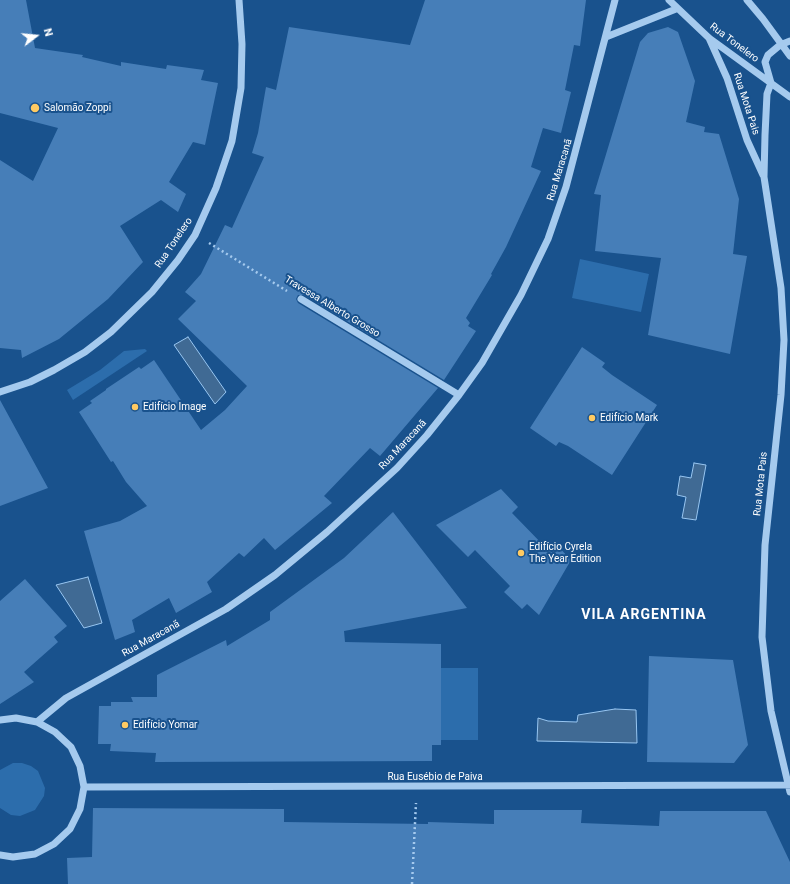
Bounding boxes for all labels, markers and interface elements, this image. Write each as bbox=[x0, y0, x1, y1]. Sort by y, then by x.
north arrow bbox=[16, 16, 56, 56]
street label: Rua Tonelero bbox=[707, 21, 761, 65]
text: N bbox=[41, 27, 55, 38]
street label: Rua Mota Pais bbox=[730, 71, 762, 137]
marker: Salomão Zoppi bbox=[29, 102, 41, 114]
place label: Salomão Zoppi bbox=[44, 102, 111, 114]
street label: Rua Maracanã bbox=[545, 138, 575, 202]
street label: Rua Tonelero bbox=[153, 215, 195, 271]
street label: Travessa Alberto Grosso bbox=[282, 274, 382, 340]
place label: Edifício Image bbox=[143, 401, 206, 413]
marker: Edifício Image bbox=[130, 402, 140, 412]
place label: Edifício Mark bbox=[600, 412, 658, 424]
marker: Edifício Mark bbox=[587, 413, 597, 423]
street label: Rua Maracanã bbox=[377, 417, 429, 473]
street label: Rua Mota Pais bbox=[752, 451, 770, 517]
place label: Edifício Cyrela The Year Edition bbox=[529, 541, 601, 564]
marker: Edifício Cyrela The Year Edition bbox=[516, 548, 526, 558]
district label: VILA ARGENTINA bbox=[581, 607, 707, 623]
street label: Rua Maracanã bbox=[120, 618, 182, 660]
place label: Edifício Yomar bbox=[133, 719, 197, 731]
marker: Edifício Yomar bbox=[120, 720, 130, 730]
street label: Rua Eusébio de Paiva bbox=[387, 771, 483, 783]

